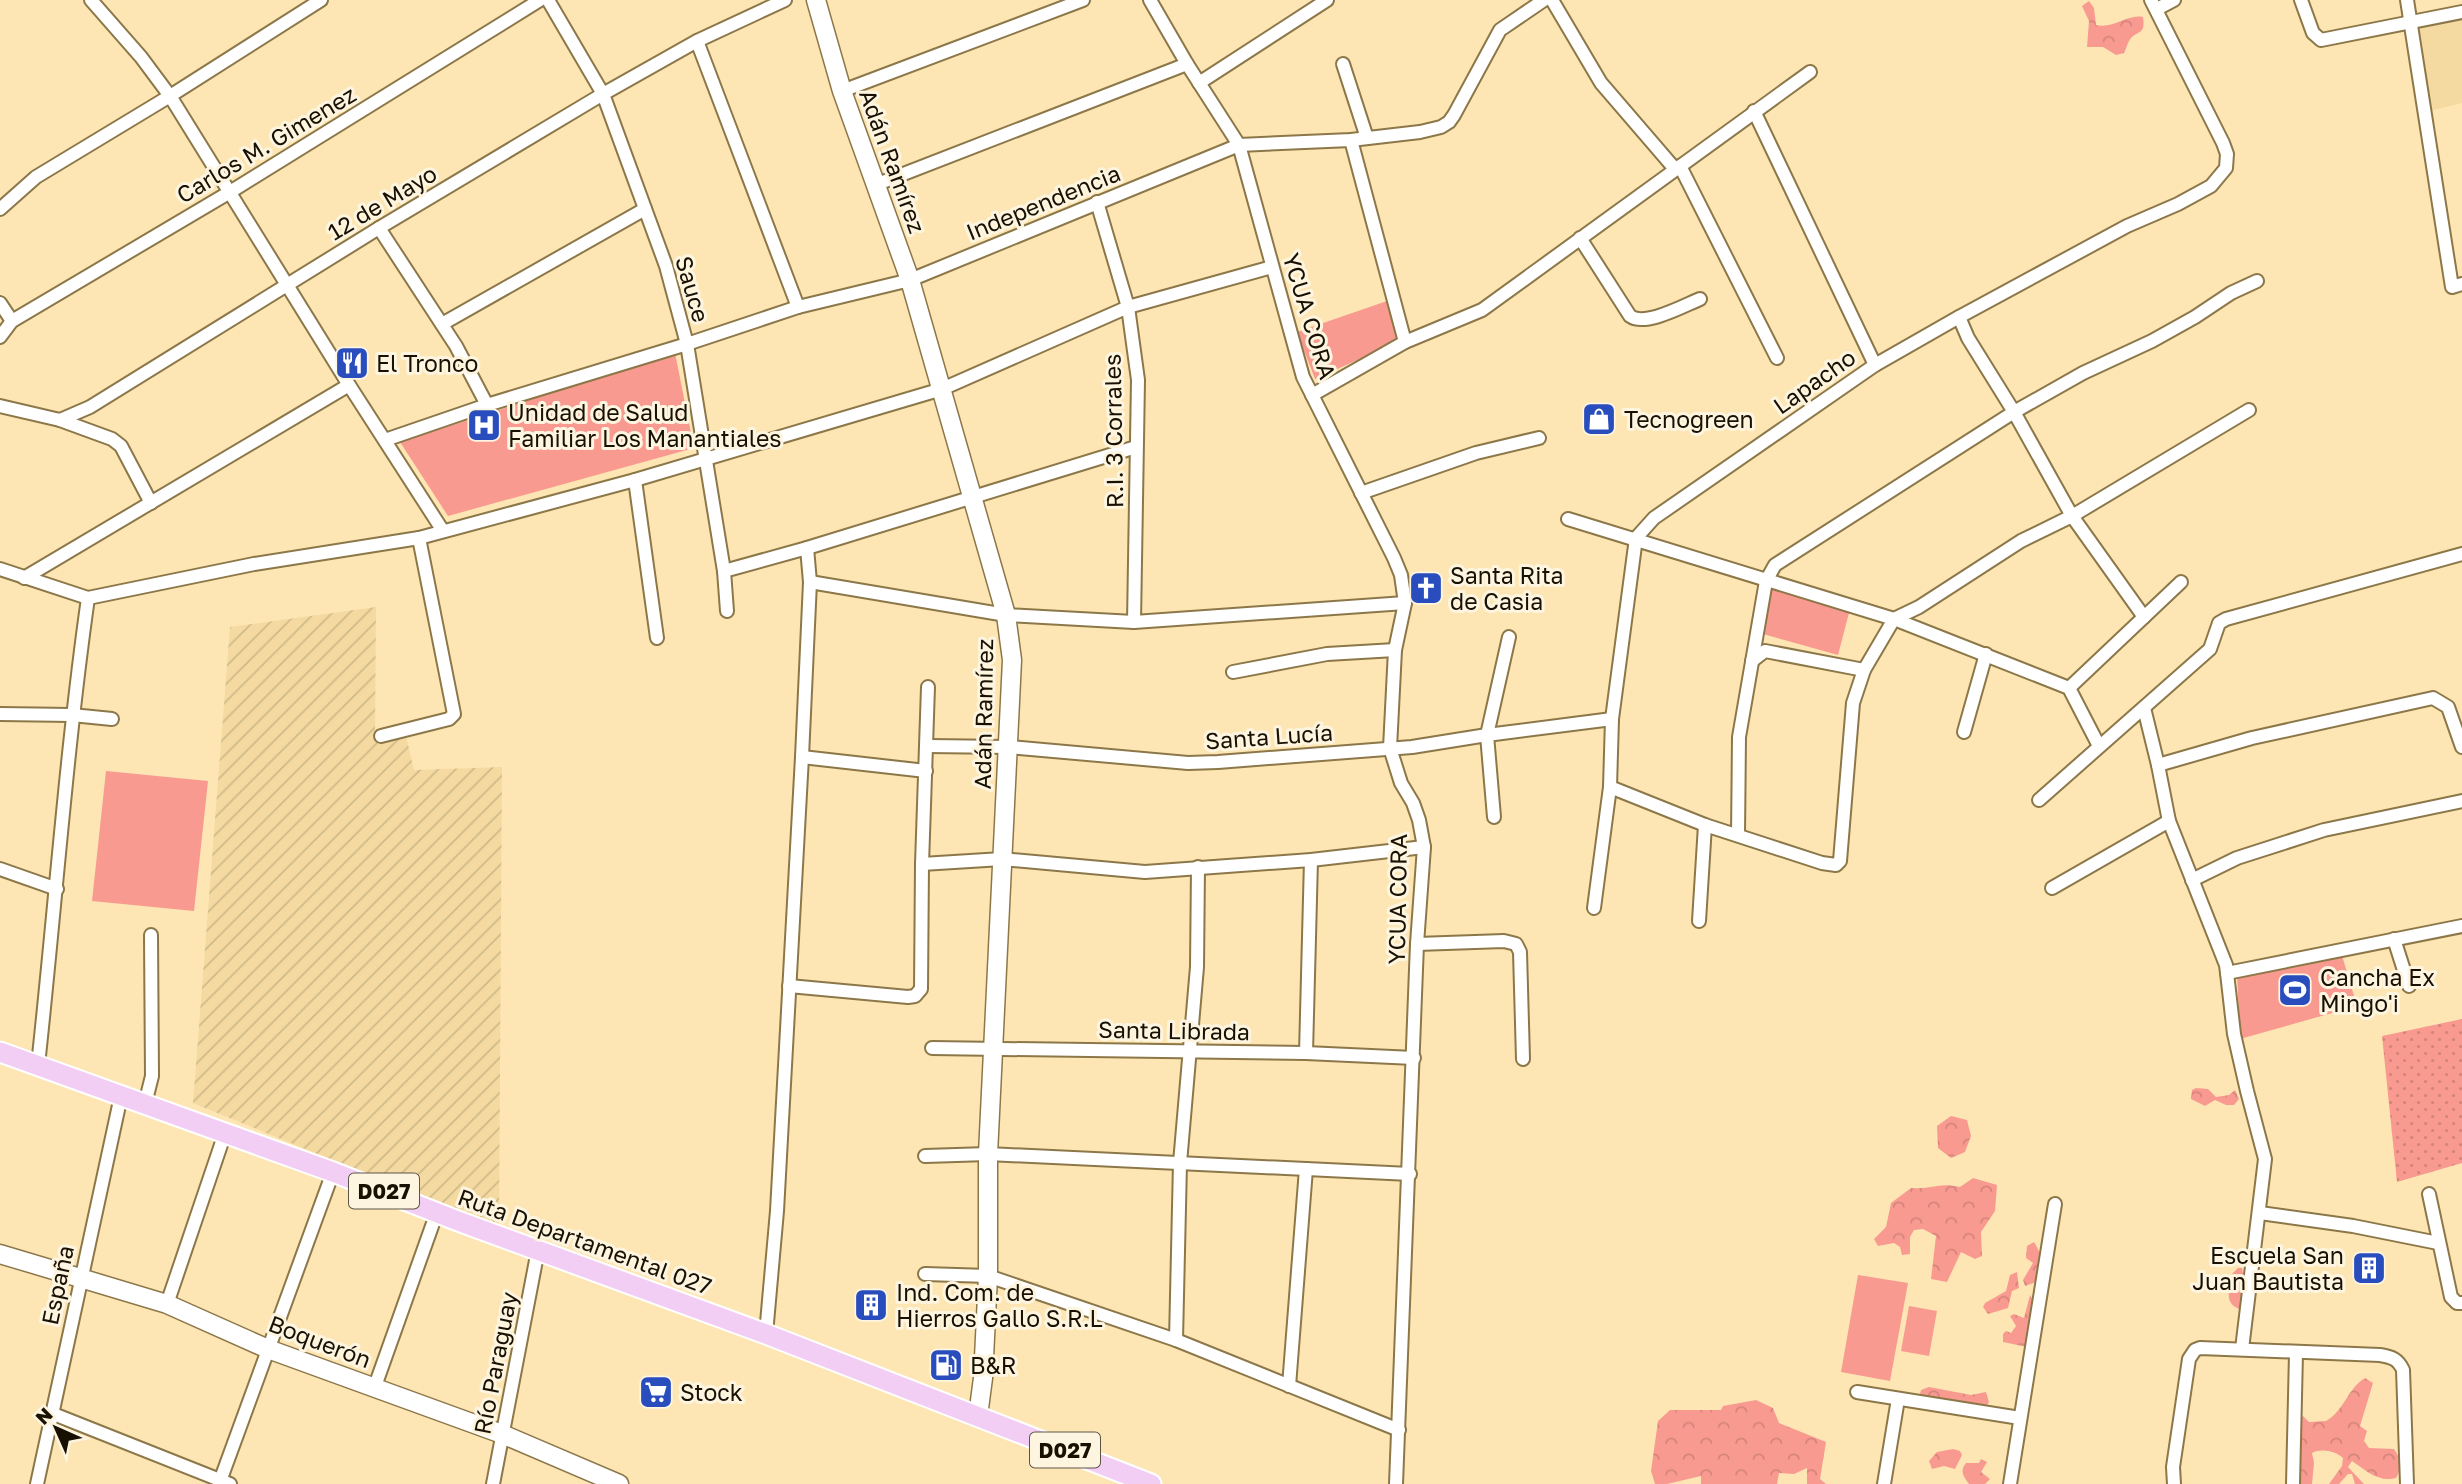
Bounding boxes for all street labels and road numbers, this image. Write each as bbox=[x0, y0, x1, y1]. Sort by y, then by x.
street label: Carlos M. Gimenez bbox=[171, 79, 361, 209]
street label: Adán Ramírez bbox=[854, 85, 932, 237]
street label: Independencia bbox=[962, 158, 1124, 246]
street label: 12 de Mayo bbox=[322, 159, 442, 245]
street label: YCUA CORA bbox=[1278, 249, 1342, 383]
street label: Sauce bbox=[670, 253, 716, 325]
street label: Lapacho bbox=[1767, 343, 1861, 419]
street label: R.I. 3 Corrales bbox=[1098, 354, 1128, 508]
street label: Adán Ramírez bbox=[968, 638, 998, 790]
street label: Santa Lucía bbox=[1204, 718, 1334, 754]
street label: YCUA CORA bbox=[1382, 833, 1412, 965]
street label: Santa Librada bbox=[1098, 1015, 1250, 1045]
road number: D027 bbox=[349, 1174, 419, 1208]
street label: Ruta Departamental 027 bbox=[454, 1182, 716, 1300]
street label: España bbox=[35, 1243, 79, 1327]
street label: Río Paraguay bbox=[467, 1289, 523, 1437]
street label: Boquerón bbox=[265, 1309, 375, 1373]
road number: D027 bbox=[1030, 1432, 1100, 1468]

